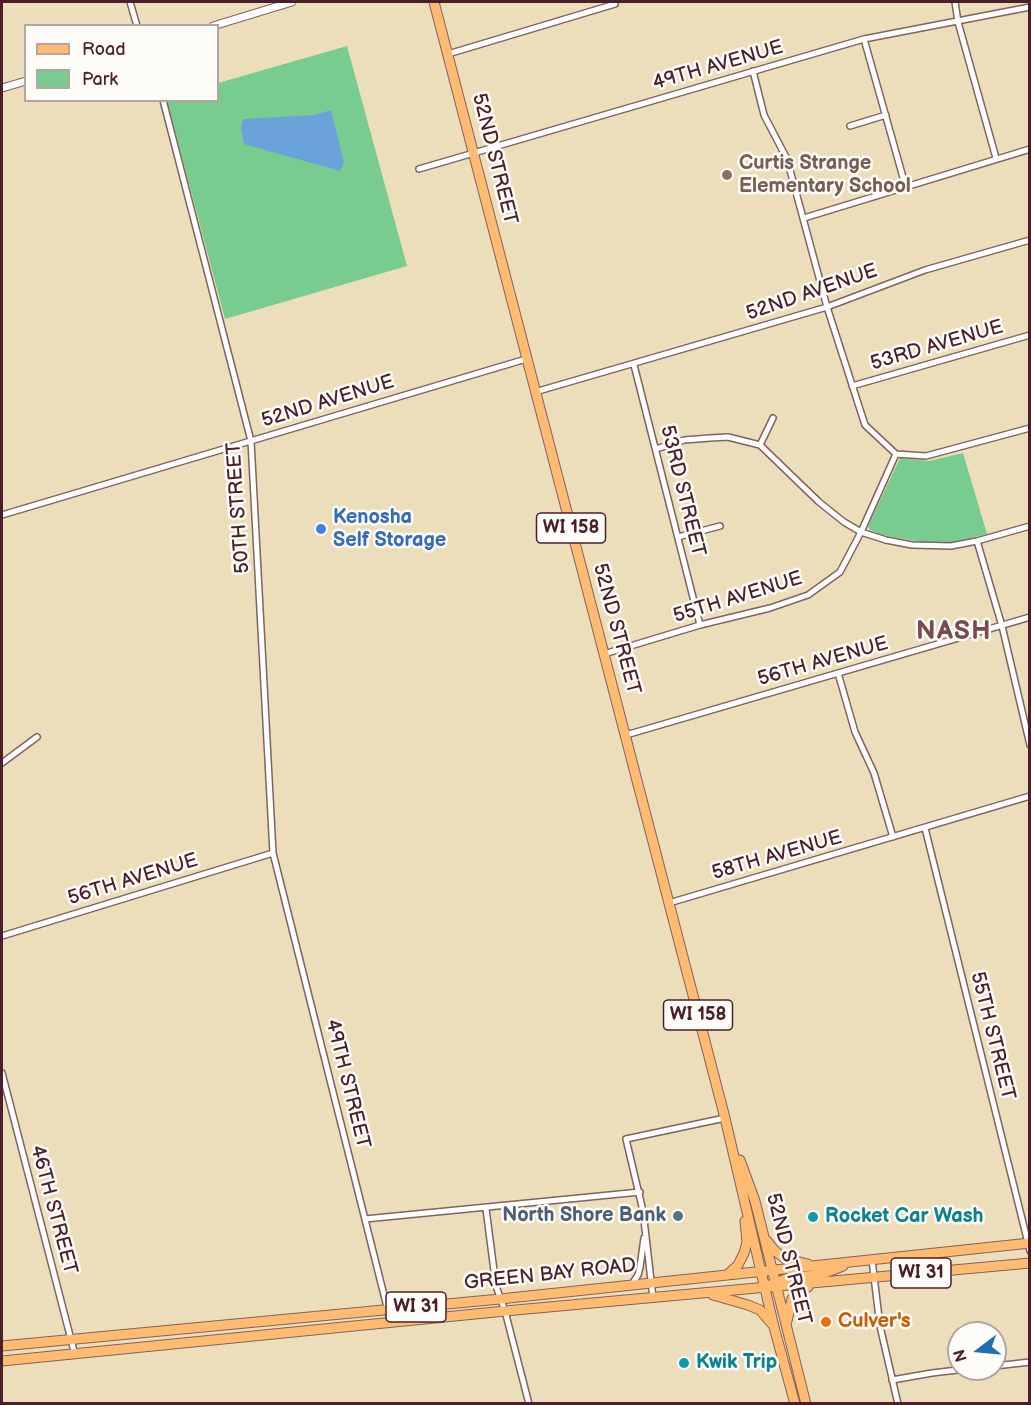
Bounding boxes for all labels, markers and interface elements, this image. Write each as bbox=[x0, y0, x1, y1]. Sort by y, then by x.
legend bbox=[24, 24, 219, 102]
street label: 49TH AVENUE bbox=[650, 36, 786, 96]
text: Road bbox=[82, 39, 126, 60]
text: Park bbox=[82, 69, 118, 90]
street label: 52ND STREET bbox=[466, 91, 522, 227]
place label: Curtis Strange Elementary School bbox=[739, 152, 911, 199]
marker: Curtis Strange Elementary School bbox=[720, 168, 734, 182]
street label: 52ND AVENUE bbox=[743, 259, 881, 327]
street label: 53RD AVENUE bbox=[868, 316, 1006, 376]
street label: 52ND AVENUE bbox=[259, 370, 397, 434]
street label: 53RD STREET bbox=[654, 423, 710, 559]
street label: 50TH STREET bbox=[222, 442, 256, 574]
place label: Kenosha Self Storage bbox=[333, 506, 446, 553]
road number: WI 158 bbox=[536, 513, 606, 543]
marker: Kenosha Self Storage bbox=[314, 522, 328, 536]
street label: 52ND STREET bbox=[587, 561, 645, 697]
street label: 55TH AVENUE bbox=[670, 567, 806, 629]
district label: NASH bbox=[916, 616, 992, 648]
street label: 56TH AVENUE bbox=[755, 632, 891, 692]
street label: 58TH AVENUE bbox=[709, 826, 845, 886]
street label: 56TH AVENUE bbox=[65, 849, 201, 911]
street label: 55TH STREET bbox=[964, 969, 1020, 1103]
road number: WI 158 bbox=[664, 1000, 732, 1030]
street label: 49TH STREET bbox=[319, 1017, 375, 1151]
street label: 46TH STREET bbox=[24, 1143, 82, 1277]
street label: 52ND STREET bbox=[760, 1191, 816, 1327]
place label: North Shore Bank bbox=[502, 1204, 666, 1228]
place label: Rocket Car Wash bbox=[825, 1205, 983, 1229]
marker: North Shore Bank bbox=[671, 1209, 685, 1223]
marker: Rocket Car Wash bbox=[806, 1210, 820, 1224]
street label: GREEN BAY ROAD bbox=[463, 1254, 637, 1296]
road number: WI 31 bbox=[891, 1258, 951, 1288]
road number: WI 31 bbox=[386, 1292, 446, 1322]
place label: Culver's bbox=[838, 1310, 911, 1334]
marker: Culver's bbox=[819, 1315, 833, 1329]
north arrow bbox=[947, 1321, 1007, 1381]
text: N bbox=[950, 1347, 972, 1364]
place label: Kwik Trip bbox=[696, 1351, 777, 1375]
marker: Kwik Trip bbox=[677, 1356, 691, 1370]

